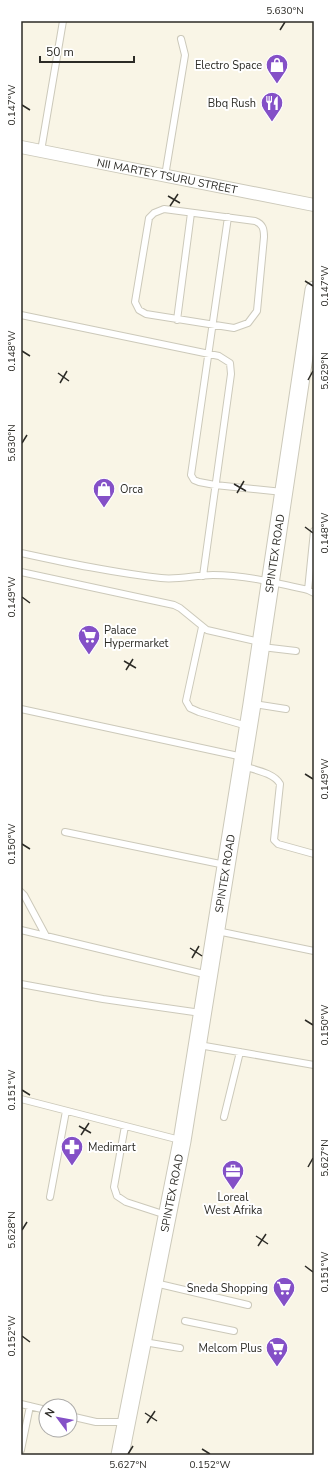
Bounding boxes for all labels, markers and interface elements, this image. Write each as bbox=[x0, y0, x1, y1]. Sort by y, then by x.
text: 5.630°N bbox=[266, 4, 304, 18]
scale bar bbox=[40, 38, 134, 64]
text: 50 m bbox=[46, 44, 74, 60]
shop icon: Electro Space bbox=[264, 52, 290, 85]
place label: Electro Space bbox=[195, 58, 262, 73]
text: 0.147°W bbox=[5, 84, 19, 126]
restaurant icon: Bbq Rush bbox=[259, 90, 285, 123]
place label: Bbq Rush bbox=[208, 96, 256, 111]
street label: NII MARTEY TSURU STREET bbox=[96, 155, 239, 197]
text: 0.147°W bbox=[318, 265, 332, 307]
text: 0.148°W bbox=[5, 330, 19, 372]
text: 5.629°N bbox=[318, 352, 332, 390]
text: 5.630°N bbox=[5, 424, 19, 462]
shop icon: Orca bbox=[91, 476, 117, 509]
place label: Orca bbox=[120, 482, 143, 497]
text: 0.148°W bbox=[318, 512, 332, 554]
street label: SPINTEX ROAD bbox=[261, 513, 288, 594]
text: 0.149°W bbox=[5, 576, 19, 618]
supermarket icon: Palace Hypermarket bbox=[76, 623, 102, 656]
place label: Palace Hypermarket bbox=[104, 623, 169, 651]
text: 0.149°W bbox=[318, 758, 332, 800]
text: 0.150°W bbox=[5, 823, 19, 865]
street label: SPINTEX ROAD bbox=[211, 833, 239, 914]
text: 0.150°W bbox=[318, 1004, 332, 1046]
text: 0.151°W bbox=[5, 1069, 19, 1111]
pharmacy icon: Medimart bbox=[59, 1134, 85, 1167]
text: 5.627°N bbox=[318, 1139, 332, 1177]
place label: Medimart bbox=[88, 1140, 136, 1155]
street label: SPINTEX ROAD bbox=[157, 1153, 187, 1233]
office icon: Loreal West Afrika bbox=[220, 1158, 246, 1191]
place label: Loreal West Afrika bbox=[204, 1190, 262, 1218]
text: 5.628°N bbox=[5, 1211, 19, 1249]
text: 0.151°W bbox=[318, 1251, 332, 1293]
supermarket icon: Sneda Shopping bbox=[271, 1275, 297, 1308]
place label: Sneda Shopping bbox=[187, 1281, 268, 1296]
text: 0.152°W bbox=[5, 1315, 19, 1357]
supermarket icon: Melcom Plus bbox=[264, 1335, 290, 1368]
place label: Melcom Plus bbox=[199, 1341, 262, 1356]
north arrow bbox=[38, 1398, 78, 1438]
text: N bbox=[41, 1405, 58, 1420]
text: 5.627°N bbox=[109, 1458, 147, 1472]
text: 0.152°W bbox=[189, 1458, 231, 1472]

